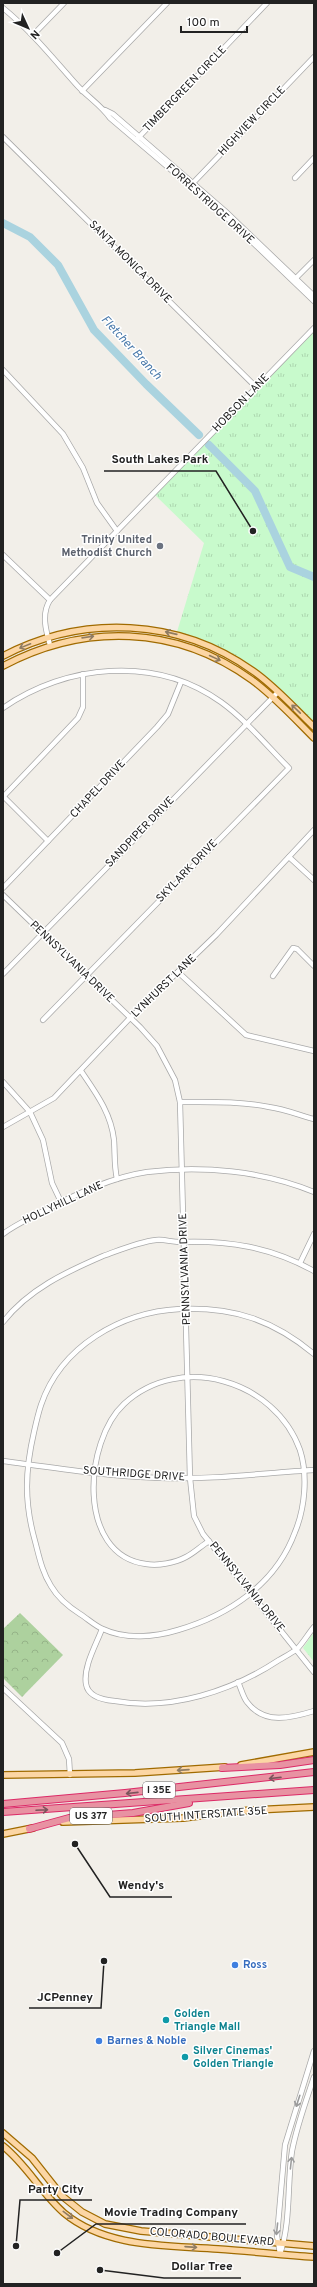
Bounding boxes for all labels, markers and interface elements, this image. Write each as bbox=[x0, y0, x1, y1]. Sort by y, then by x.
north arrow bbox=[8, 8, 48, 48]
scale bar bbox=[181, 8, 247, 34]
text: 100 m bbox=[187, 15, 220, 31]
text: N bbox=[27, 27, 42, 42]
street label: TIMBERGREEN CIRCLE bbox=[140, 43, 230, 135]
street label: HIGHVIEW CIRCLE bbox=[215, 83, 289, 159]
street label: FORRESTRIDGE DRIVE bbox=[163, 161, 257, 247]
street label: SANTA MONICA DRIVE bbox=[86, 218, 174, 306]
water label: Fletcher Branch bbox=[97, 312, 165, 384]
street label: HOBSON LANE bbox=[210, 371, 272, 435]
callout: South Lakes Park bbox=[104, 447, 216, 471]
text: South Lakes Park bbox=[112, 452, 209, 468]
place label: Trinity United Methodist Church bbox=[61, 533, 152, 560]
marker: Trinity United Methodist Church bbox=[155, 541, 165, 551]
one-way arrow bbox=[165, 629, 178, 637]
one-way arrow bbox=[81, 633, 94, 641]
one-way arrow bbox=[19, 642, 31, 650]
one-way arrow bbox=[208, 655, 220, 662]
one-way arrow bbox=[291, 704, 301, 714]
street label: CHAPEL DRIVE bbox=[67, 757, 129, 821]
street label: SANDPIPER DRIVE bbox=[103, 794, 177, 870]
street label: SKYLARK DRIVE bbox=[153, 837, 221, 905]
street label: PENNSYLVANIA DRIVE bbox=[27, 918, 117, 1006]
street label: LYNHURST LANE bbox=[129, 951, 199, 1021]
street label: HOLLYHILL LANE bbox=[21, 1178, 105, 1228]
street label: PENNSYLVANIA DRIVE bbox=[176, 1213, 194, 1325]
street label: SOUTHRIDGE DRIVE bbox=[83, 1463, 185, 1485]
street label: PENNSYLVANIA DRIVE bbox=[206, 1539, 288, 1635]
one-way arrow bbox=[177, 1766, 190, 1773]
one-way arrow bbox=[269, 1774, 282, 1781]
road number: I 35E bbox=[143, 1782, 175, 1798]
one-way arrow bbox=[126, 1789, 139, 1796]
street label: SOUTH INTERSTATE 35E bbox=[144, 1804, 268, 1826]
one-way arrow bbox=[35, 1806, 48, 1813]
road number: US 377 bbox=[70, 1808, 112, 1824]
callout: Wendy's bbox=[110, 1873, 172, 1897]
text: Wendy's bbox=[118, 1878, 164, 1894]
place label: Ross bbox=[243, 1958, 267, 1972]
marker: Ross bbox=[230, 1960, 240, 1970]
callout: JCPenney bbox=[29, 1984, 101, 2008]
text: JCPenney bbox=[37, 1990, 93, 2006]
place label: Golden Triangle Mall bbox=[174, 2007, 240, 2034]
marker: Golden Triangle Mall bbox=[161, 2015, 171, 2025]
place label: Barnes & Noble bbox=[107, 2034, 186, 2048]
marker: Barnes & Noble bbox=[94, 2036, 104, 2046]
place label: Silver Cinemas' Golden Triangle bbox=[193, 2044, 274, 2071]
marker: Silver Cinemas' Golden Triangle bbox=[180, 2052, 190, 2062]
one-way arrow bbox=[293, 2095, 301, 2107]
one-way arrow bbox=[287, 2157, 295, 2170]
callout: Party City bbox=[20, 2176, 92, 2200]
text: Party City bbox=[28, 2182, 84, 2198]
callout: Movie Trading Company bbox=[96, 2200, 246, 2224]
text: Movie Trading Company bbox=[104, 2205, 238, 2221]
one-way arrow bbox=[62, 2211, 73, 2219]
one-way arrow bbox=[274, 2222, 281, 2235]
street label: COLORADO BOULEVARD bbox=[149, 2225, 275, 2249]
one-way arrow bbox=[184, 2243, 197, 2250]
callout: Dollar Tree bbox=[164, 2254, 241, 2278]
text: Dollar Tree bbox=[171, 2259, 233, 2275]

